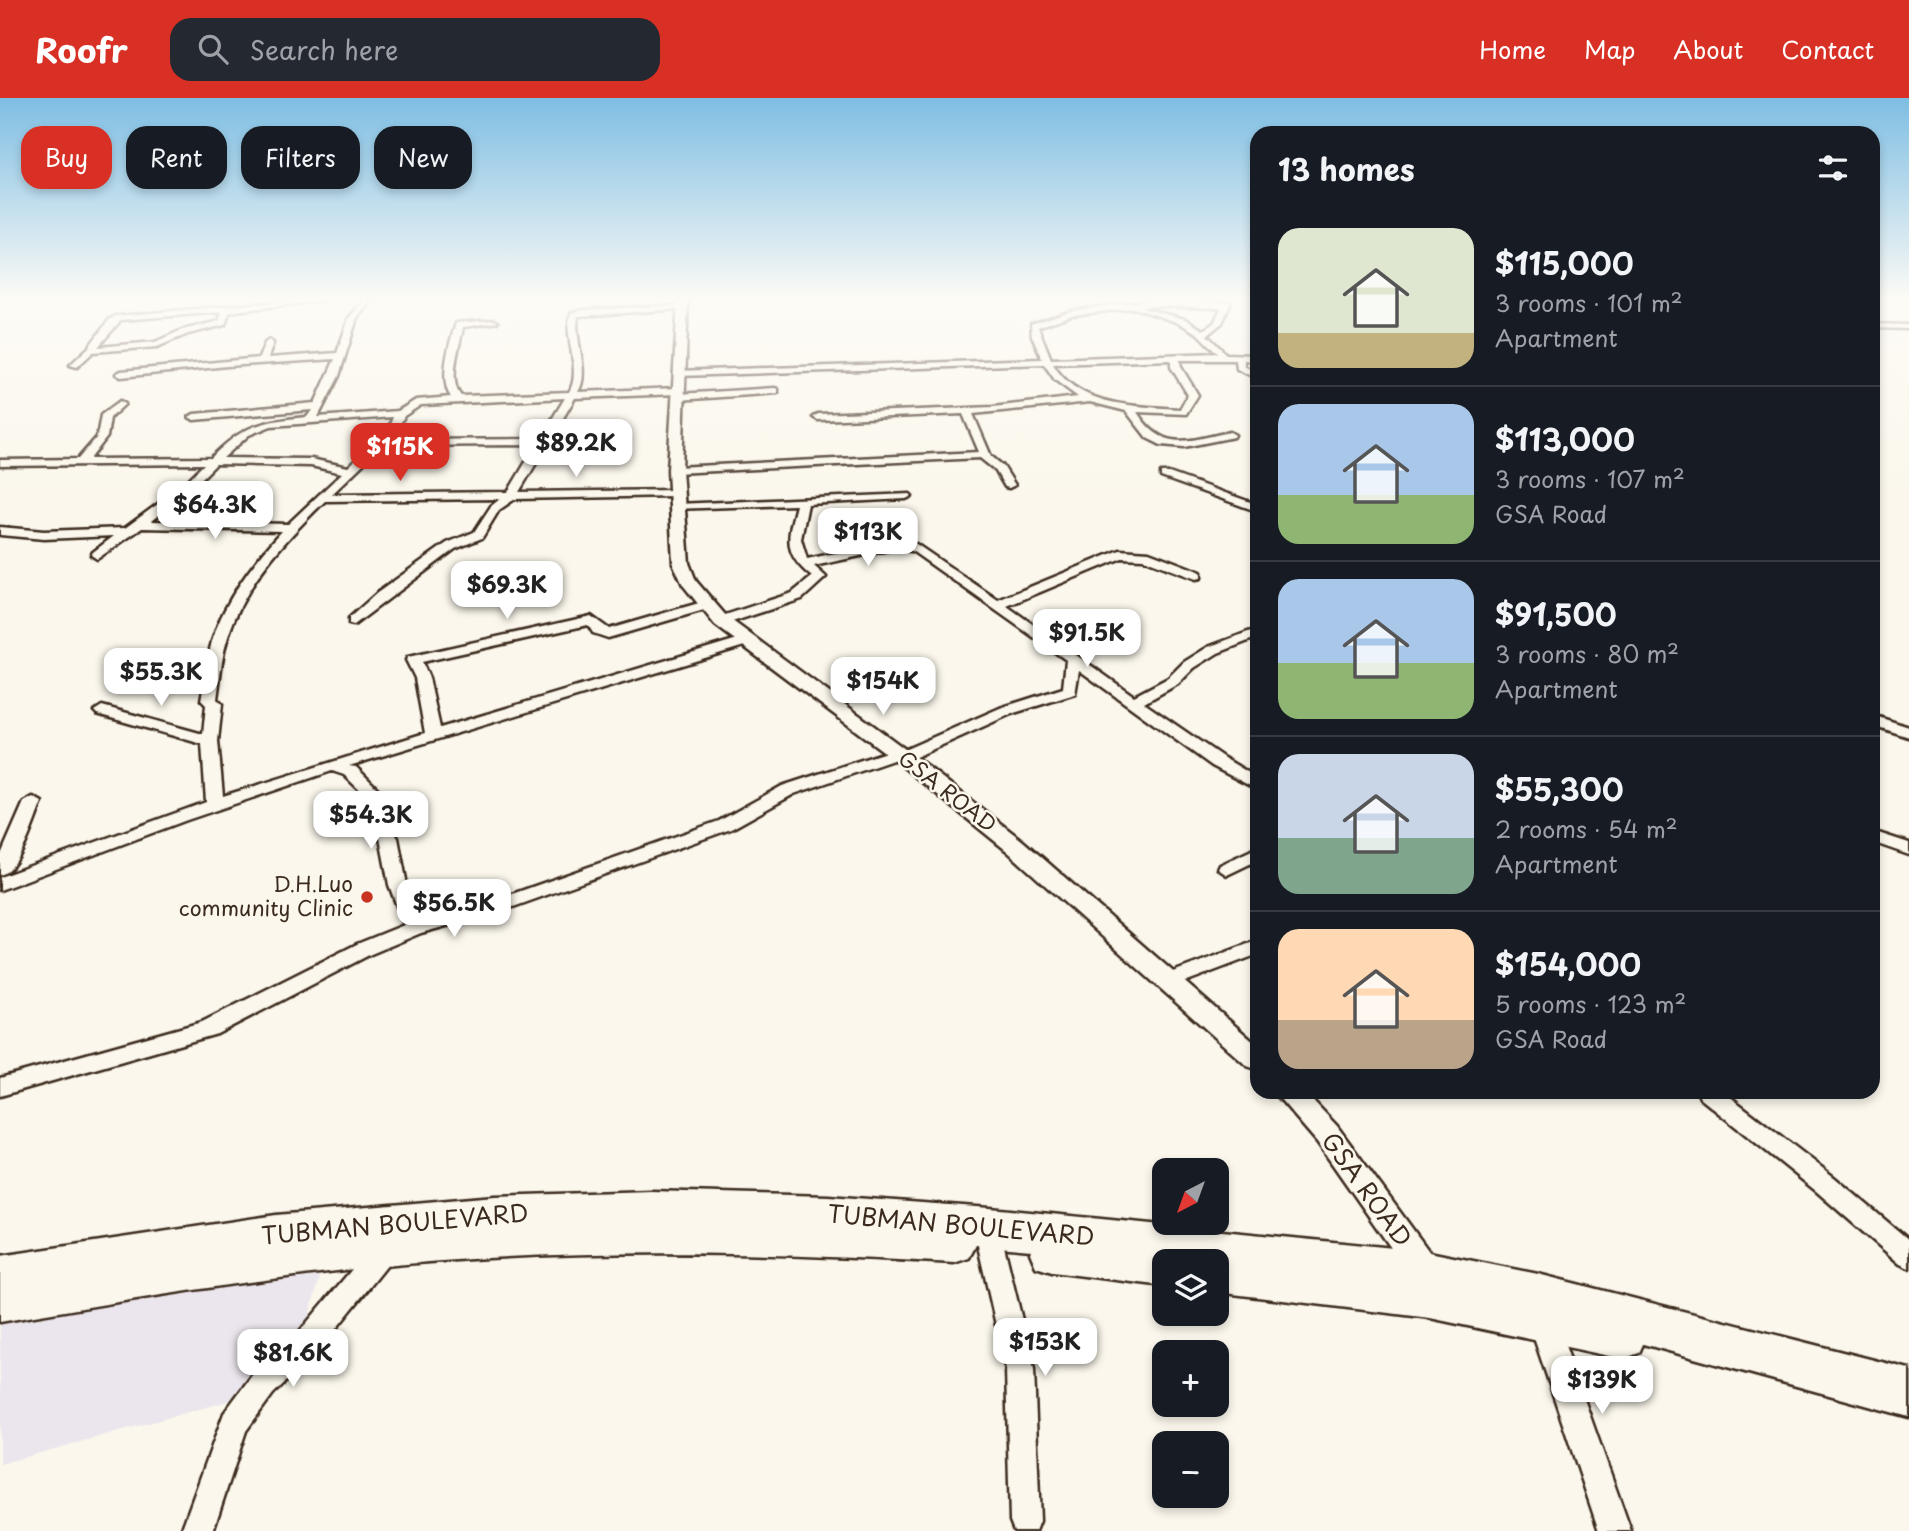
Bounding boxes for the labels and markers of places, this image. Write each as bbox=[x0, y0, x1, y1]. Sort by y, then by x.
pin: $89.2K bbox=[519, 420, 633, 479]
pin: $115K bbox=[351, 424, 449, 483]
pin: $64.3K bbox=[158, 482, 272, 541]
pin: $113K bbox=[819, 508, 917, 568]
pin: $69.3K bbox=[450, 561, 564, 621]
pin: $91.5K bbox=[1030, 610, 1144, 669]
pin: $55.3K bbox=[104, 648, 218, 708]
pin: $154K bbox=[834, 658, 932, 717]
pin: $54.3K bbox=[314, 792, 428, 851]
place label: D.H.Luo community Clinic bbox=[179, 867, 353, 923]
pin: $56.5K bbox=[397, 880, 511, 939]
marker: D.H.Luo community Clinic bbox=[359, 889, 375, 905]
pin: $153K bbox=[996, 1318, 1094, 1378]
pin: $81.6K bbox=[236, 1330, 350, 1389]
pin: $139K bbox=[1553, 1356, 1651, 1416]

